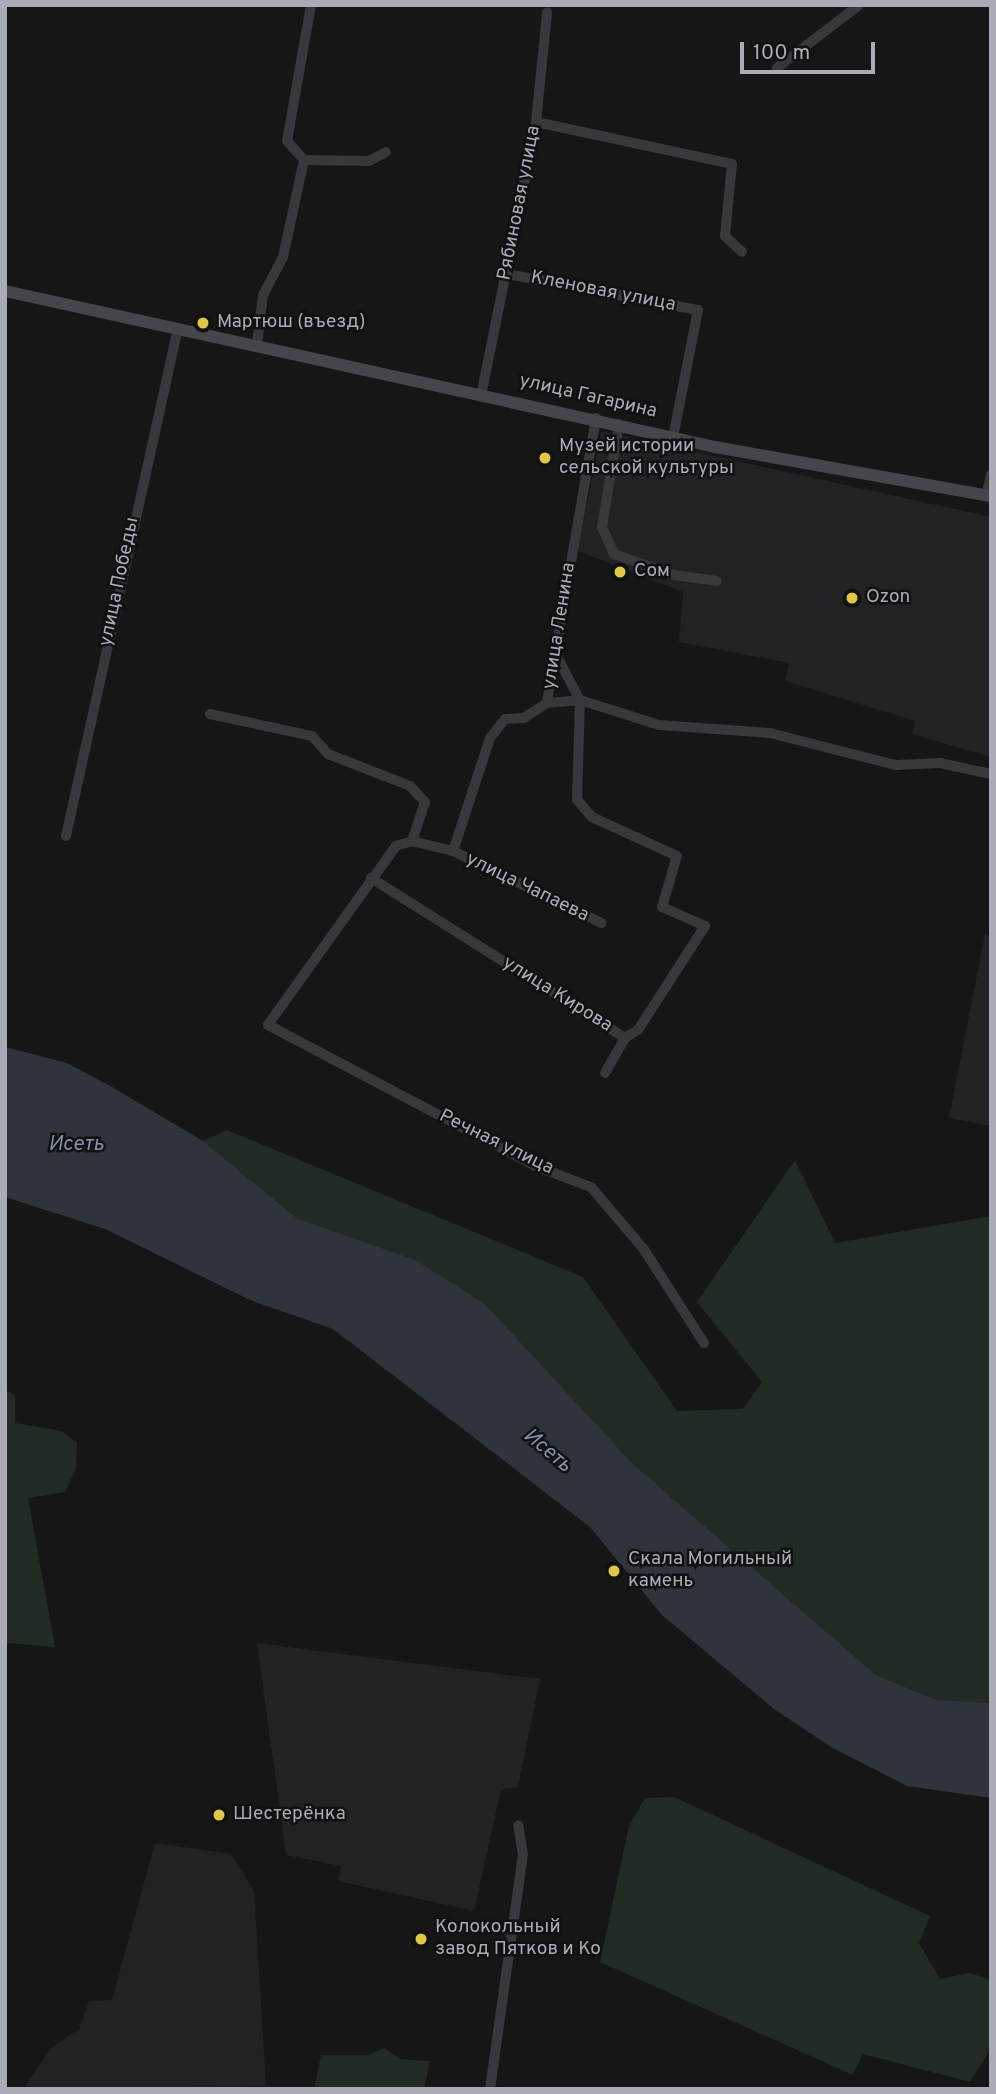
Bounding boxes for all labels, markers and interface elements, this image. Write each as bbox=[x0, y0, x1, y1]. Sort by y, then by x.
scale bar bbox=[744, 28, 879, 72]
text: 100 m bbox=[753, 40, 810, 67]
street label: Рябиновая улица bbox=[494, 124, 546, 282]
street label: Кленовая улица bbox=[529, 267, 677, 317]
place label: Мартюш (въезд) bbox=[217, 312, 366, 334]
marker: Мартюш (въезд) bbox=[195, 315, 211, 331]
street label: улица Гагарина bbox=[517, 370, 659, 424]
place label: Музей истории сельской культуры bbox=[559, 436, 734, 480]
marker: Музей истории сельской культуры bbox=[537, 450, 553, 466]
street label: улица Победы bbox=[95, 515, 145, 649]
street label: улица Ленина bbox=[539, 561, 581, 691]
place label: Сом bbox=[634, 561, 670, 583]
marker: Сом bbox=[612, 564, 628, 580]
place label: Ozon bbox=[866, 587, 910, 609]
marker: Ozon bbox=[844, 590, 860, 606]
street label: улица Чапаева bbox=[462, 848, 592, 928]
street label: улица Кирова bbox=[498, 952, 616, 1038]
street label: Речная улица bbox=[435, 1105, 557, 1181]
water label: Исеть bbox=[48, 1132, 104, 1158]
water label: Исеть bbox=[518, 1423, 576, 1479]
place label: Скала Могильный камень bbox=[628, 1549, 792, 1593]
marker: Скала Могильный камень bbox=[606, 1563, 622, 1579]
place label: Шестерёнка bbox=[233, 1804, 346, 1826]
marker: Шестерёнка bbox=[211, 1807, 227, 1823]
place label: Колокольный завод Пятков и Ко bbox=[435, 1917, 601, 1961]
marker: Колокольный завод Пятков и Ко bbox=[413, 1931, 429, 1947]

